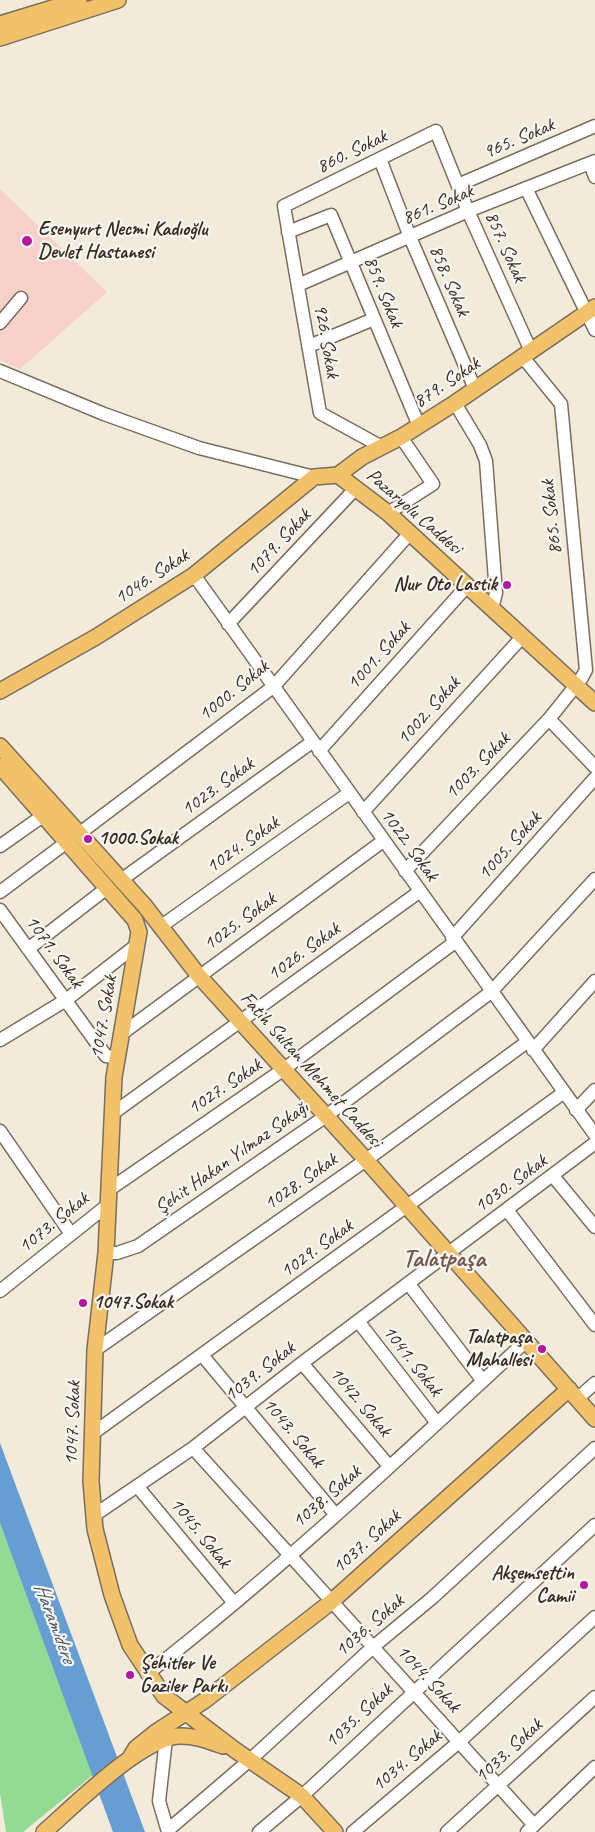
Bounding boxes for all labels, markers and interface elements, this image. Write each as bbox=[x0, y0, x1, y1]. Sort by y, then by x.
street label: 965. Sokak bbox=[480, 113, 558, 165]
street label: 860. Sokak bbox=[313, 125, 391, 179]
street label: 861. Sokak bbox=[399, 179, 477, 231]
street label: 857. Sokak bbox=[479, 208, 531, 286]
place label: Esenyurt Necmi Kadıoğlu Devlet Hastanesi bbox=[38, 218, 207, 265]
marker: Esenyurt Necmi Kadıoğlu Devlet Hastanesi bbox=[20, 234, 34, 248]
street label: 858. Sokak bbox=[423, 242, 475, 320]
street label: 859. Sokak bbox=[358, 253, 408, 331]
street label: 926. Sokak bbox=[308, 302, 344, 380]
street label: 879. Sokak bbox=[409, 352, 485, 414]
street label: Pazaryolu Caddesi bbox=[361, 464, 467, 560]
street label: 865. Sokak bbox=[536, 478, 568, 556]
street label: 1079. Sokak bbox=[242, 504, 316, 582]
street label: 1046. Sokak bbox=[110, 544, 194, 610]
place label: Nur Oto Lastik bbox=[394, 573, 497, 597]
marker: Nur Oto Lastik bbox=[501, 579, 513, 591]
street label: 1001. Sokak bbox=[342, 617, 416, 695]
street label: 1000. Sokak bbox=[194, 655, 274, 727]
street label: 1002. Sokak bbox=[392, 672, 466, 750]
street label: 1003. Sokak bbox=[440, 727, 516, 805]
street label: 1023. Sokak bbox=[177, 753, 259, 821]
street label: 1022. Sokak bbox=[375, 804, 443, 886]
street label: 1005. Sokak bbox=[473, 807, 547, 885]
street label: 1024. Sokak bbox=[202, 811, 284, 879]
place label: 1000.Sokak bbox=[98, 827, 178, 851]
marker: 1000.Sokak bbox=[82, 833, 94, 845]
street label: 1025. Sokak bbox=[199, 888, 281, 956]
street label: 1071. Sokak bbox=[20, 911, 88, 993]
street label: 1026. Sokak bbox=[263, 918, 345, 986]
street label: 1047. Sokak bbox=[85, 974, 123, 1060]
street label: Fatih Sultan Mehmet Caddesi bbox=[235, 987, 387, 1153]
street label: 1027. Sokak bbox=[183, 1054, 267, 1120]
street label: Şehit Hakan Yılmaz Sokağı bbox=[151, 1096, 313, 1220]
street label: 1028. Sokak bbox=[260, 1148, 342, 1216]
street label: 1030. Sokak bbox=[470, 1150, 552, 1218]
street label: 1073. Sokak bbox=[14, 1187, 94, 1259]
street label: 1029. Sokak bbox=[276, 1215, 358, 1283]
district label: Talatpaşa bbox=[403, 1244, 485, 1274]
place label: 1047.Sokak bbox=[93, 1291, 173, 1315]
marker: 1047.Sokak bbox=[77, 1297, 89, 1309]
street label: 1041. Sokak bbox=[377, 1321, 447, 1401]
place label: Talatpaşa Mahallesi bbox=[466, 1326, 532, 1373]
street label: 1039. Sokak bbox=[220, 1337, 300, 1407]
marker: Talatpaşa Mahallesi bbox=[536, 1343, 548, 1355]
street label: 1042. Sokak bbox=[324, 1362, 396, 1442]
street label: 1047. Sokak bbox=[60, 1381, 86, 1465]
street label: 1043. Sokak bbox=[257, 1393, 329, 1473]
street label: 1038. Sokak bbox=[287, 1460, 367, 1534]
street label: 1045. Sokak bbox=[164, 1493, 236, 1573]
street label: 1037. Sokak bbox=[328, 1505, 406, 1579]
place label: Akşemsettin Camii bbox=[491, 1562, 574, 1609]
marker: Akşemsettin Camii bbox=[578, 1579, 590, 1591]
water label: Haramidere bbox=[27, 1580, 81, 1666]
street label: 1036. Sokak bbox=[330, 1589, 410, 1663]
street label: 1044. Sokak bbox=[391, 1640, 465, 1718]
place label: Şehitler Ve Gaziler Parkı bbox=[140, 1652, 227, 1699]
marker: Şehitler Ve Gaziler Parkı bbox=[124, 1669, 136, 1681]
street label: 1035. Sokak bbox=[320, 1679, 398, 1753]
street label: 1033. Sokak bbox=[470, 1714, 548, 1788]
street label: 1034. Sokak bbox=[367, 1725, 447, 1797]

